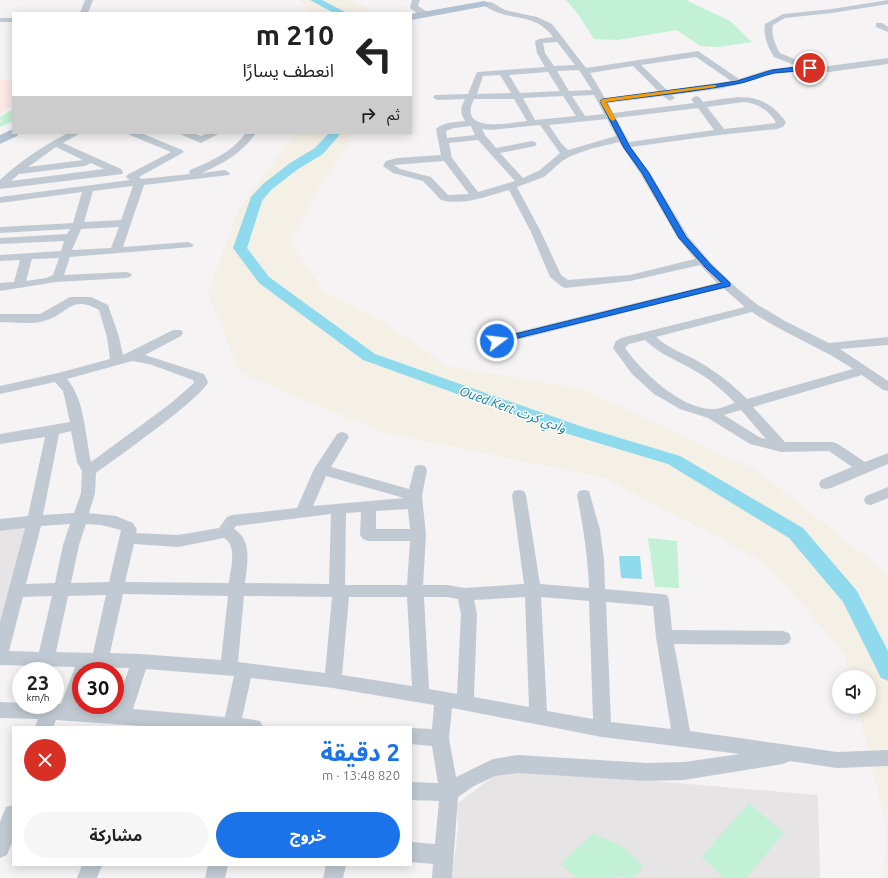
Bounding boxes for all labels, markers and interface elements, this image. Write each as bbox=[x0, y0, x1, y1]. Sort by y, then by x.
text: 210 m bbox=[256, 19, 334, 50]
icon: left bbox=[348, 28, 400, 80]
pin bbox=[793, 51, 827, 85]
icon: arrive bbox=[799, 57, 821, 79]
text: انعطف يسارًا bbox=[242, 60, 334, 80]
icon: right bbox=[357, 104, 379, 126]
text: ثم bbox=[387, 106, 400, 123]
position arrow bbox=[476, 320, 518, 362]
water label: Oued Kert وادي كرت bbox=[456, 383, 568, 439]
speed limit sign: 30 bbox=[72, 662, 124, 714]
map controls bbox=[832, 670, 876, 714]
button: sound bbox=[832, 670, 876, 714]
text: 23 bbox=[27, 671, 49, 694]
text: km/h bbox=[26, 692, 50, 703]
button: close bbox=[24, 739, 66, 781]
text: 2 دقيقة bbox=[320, 739, 400, 766]
text: 820 m · 13:48 bbox=[322, 768, 400, 782]
button: مشاركة bbox=[24, 812, 208, 858]
button: خروج bbox=[216, 812, 400, 858]

